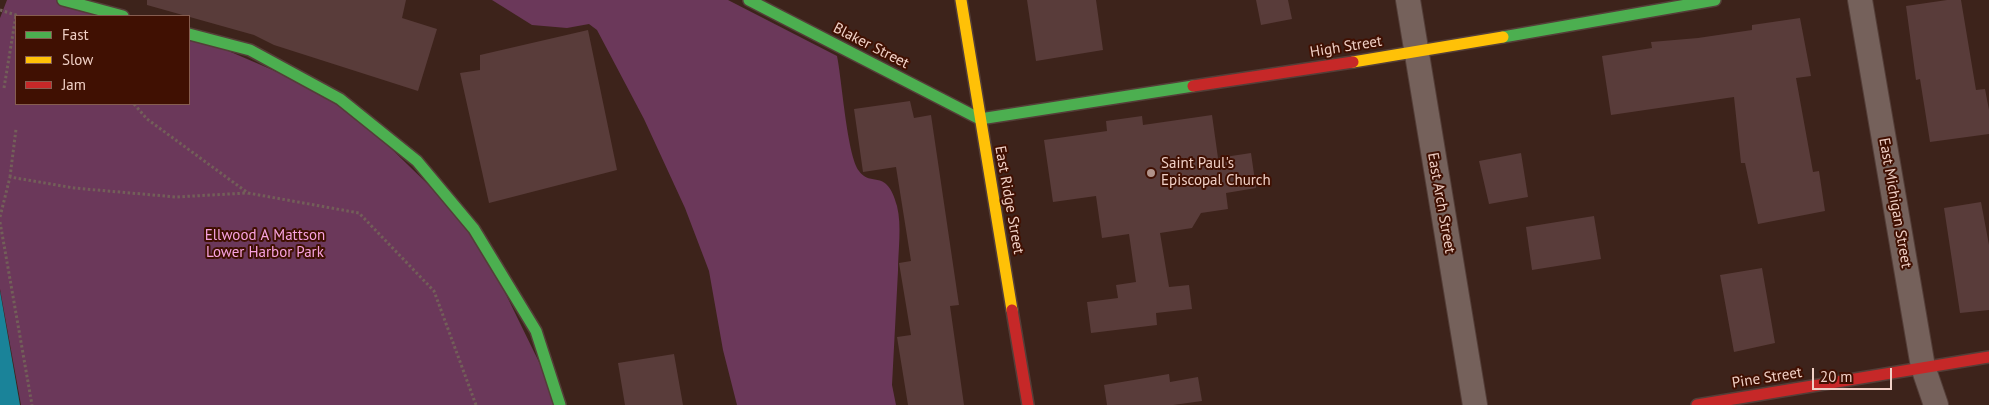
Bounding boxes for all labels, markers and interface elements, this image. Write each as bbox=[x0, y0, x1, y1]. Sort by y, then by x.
legend bbox=[15, 15, 190, 105]
street label: Blaker Street bbox=[830, 19, 912, 73]
text: Fast bbox=[62, 25, 89, 44]
street label: High Street bbox=[1309, 32, 1383, 62]
text: Slow bbox=[62, 50, 93, 69]
text: Jam bbox=[62, 75, 86, 94]
street label: East Michigan Street bbox=[1875, 137, 1915, 269]
street label: East Ridge Street bbox=[991, 144, 1027, 256]
street label: East Arch Street bbox=[1423, 151, 1459, 255]
place label: Saint Paul's Episcopal Church bbox=[1161, 155, 1271, 190]
marker: Saint Paul's Episcopal Church bbox=[1145, 167, 1157, 179]
park label: Ellwood A Mattson Lower Harbor Park bbox=[205, 227, 325, 262]
scale bar bbox=[1814, 358, 1894, 390]
street label: Pine Street bbox=[1731, 364, 1803, 392]
text: 20 m bbox=[1820, 367, 1853, 386]

